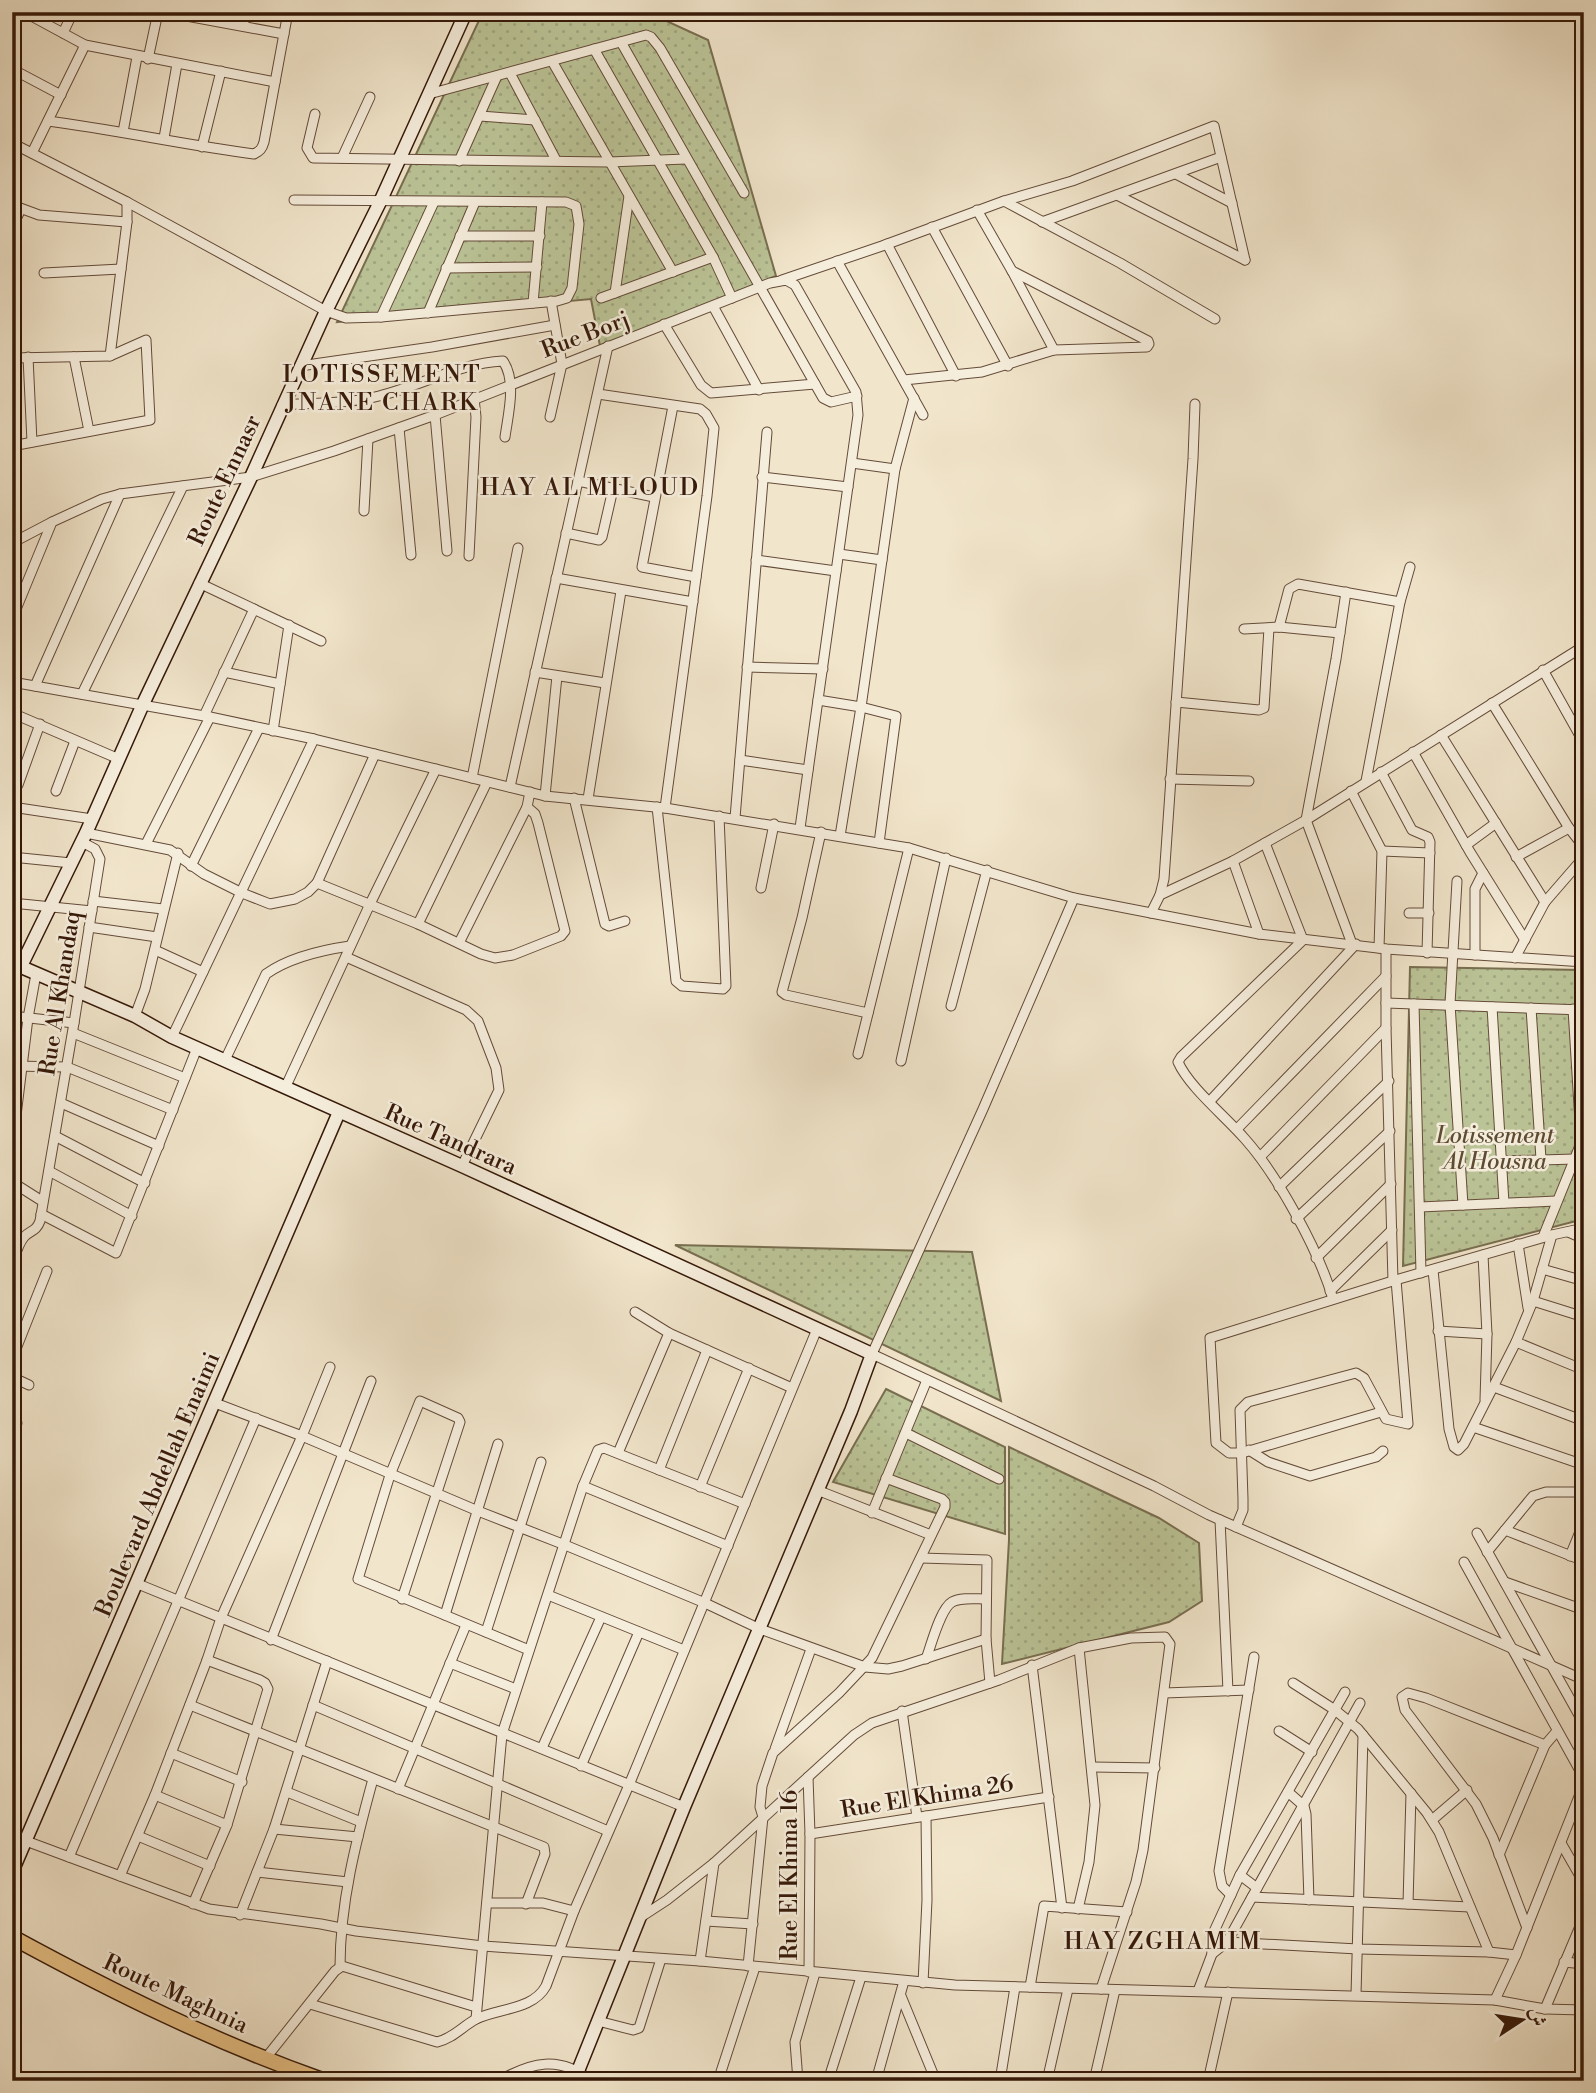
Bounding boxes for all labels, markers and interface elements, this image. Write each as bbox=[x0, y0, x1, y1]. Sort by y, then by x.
street label: Rue Borj bbox=[537, 305, 634, 365]
district label: LOTISSEMENT JNANE CHARK bbox=[282, 360, 482, 418]
street label: Route Ennasr bbox=[182, 411, 267, 550]
district label: HAY AL MILOUD bbox=[480, 473, 700, 503]
street label: Rue Al Khandaq bbox=[33, 908, 87, 1078]
street label: Rue Tandrara bbox=[380, 1098, 521, 1182]
park label: Lotissement Al Housna bbox=[1435, 1122, 1555, 1176]
street label: Boulevard Abdellah Enaimi bbox=[89, 1348, 226, 1622]
street label: Rue El Khima 26 bbox=[839, 1770, 1016, 1824]
street label: Rue El Khima 16 bbox=[776, 1790, 804, 1960]
district label: HAY ZGHAMIM bbox=[1064, 1927, 1262, 1957]
street label: Route Maghnia bbox=[99, 1948, 253, 2040]
north arrow bbox=[1488, 1984, 1558, 2054]
text: ش bbox=[1524, 2005, 1551, 2028]

